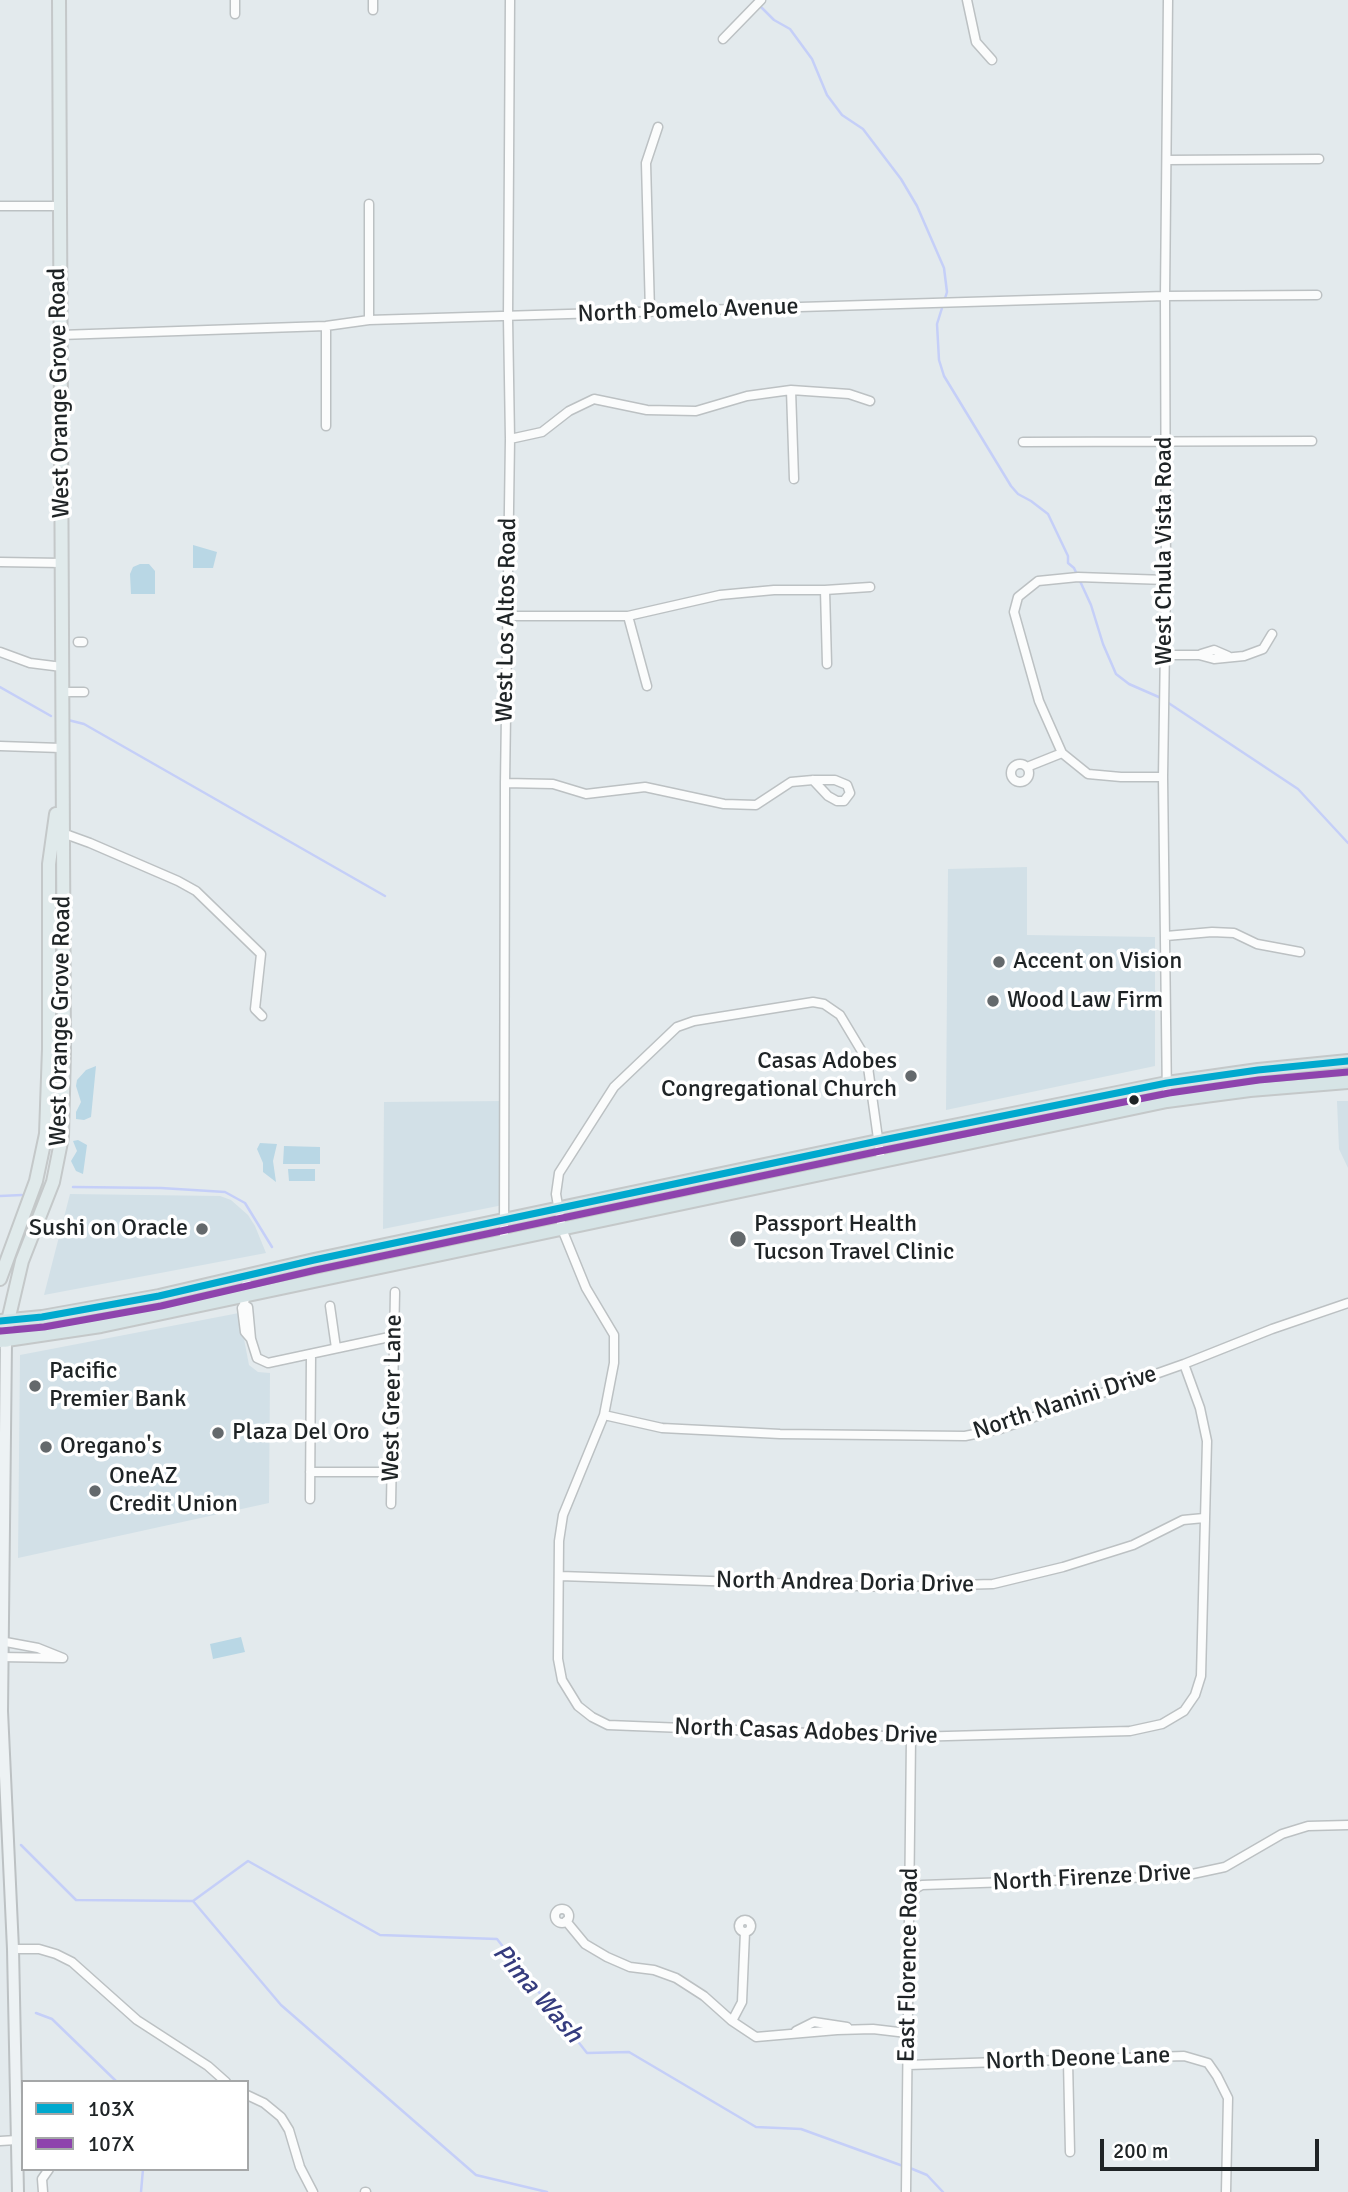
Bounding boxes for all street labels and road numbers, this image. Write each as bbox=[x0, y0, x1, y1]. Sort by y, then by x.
street label: West Orange Grove Road bbox=[43, 267, 77, 519]
street label: North Pomelo Avenue bbox=[577, 293, 799, 329]
street label: West Chula Vista Road bbox=[1151, 437, 1179, 665]
street label: West Los Altos Road bbox=[491, 517, 523, 723]
street label: West Orange Grove Road bbox=[44, 895, 78, 1147]
street label: West Greer Lane bbox=[377, 1314, 409, 1482]
street label: North Nanini Drive bbox=[969, 1360, 1161, 1446]
street label: North Andrea Doria Drive bbox=[716, 1566, 974, 1600]
street label: North Casas Adobes Drive bbox=[674, 1713, 938, 1751]
street label: North Firenze Drive bbox=[992, 1858, 1192, 1898]
street label: East Florence Road bbox=[893, 1867, 925, 2063]
street label: North Deone Lane bbox=[985, 2041, 1171, 2077]

